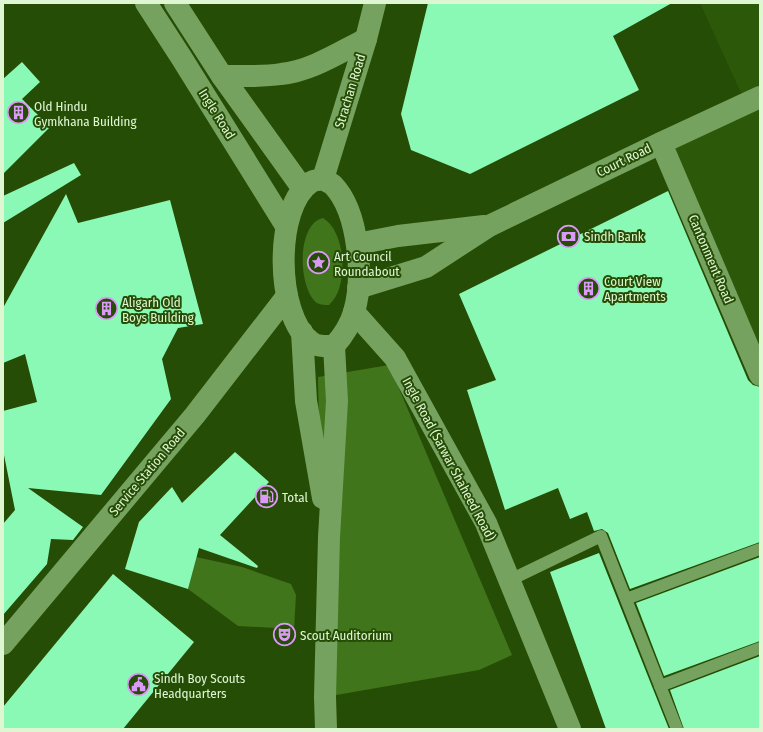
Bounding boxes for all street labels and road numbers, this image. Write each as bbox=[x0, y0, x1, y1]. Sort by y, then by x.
street label: Strachan Road bbox=[332, 52, 368, 130]
street label: Ingle Road bbox=[196, 86, 238, 142]
street label: Court Road bbox=[594, 140, 654, 180]
street label: Cantonment Road bbox=[686, 212, 736, 306]
street label: Ingle Road (Sarwar Shaheed Road) bbox=[399, 375, 499, 543]
street label: Service Station Road bbox=[106, 425, 188, 519]

